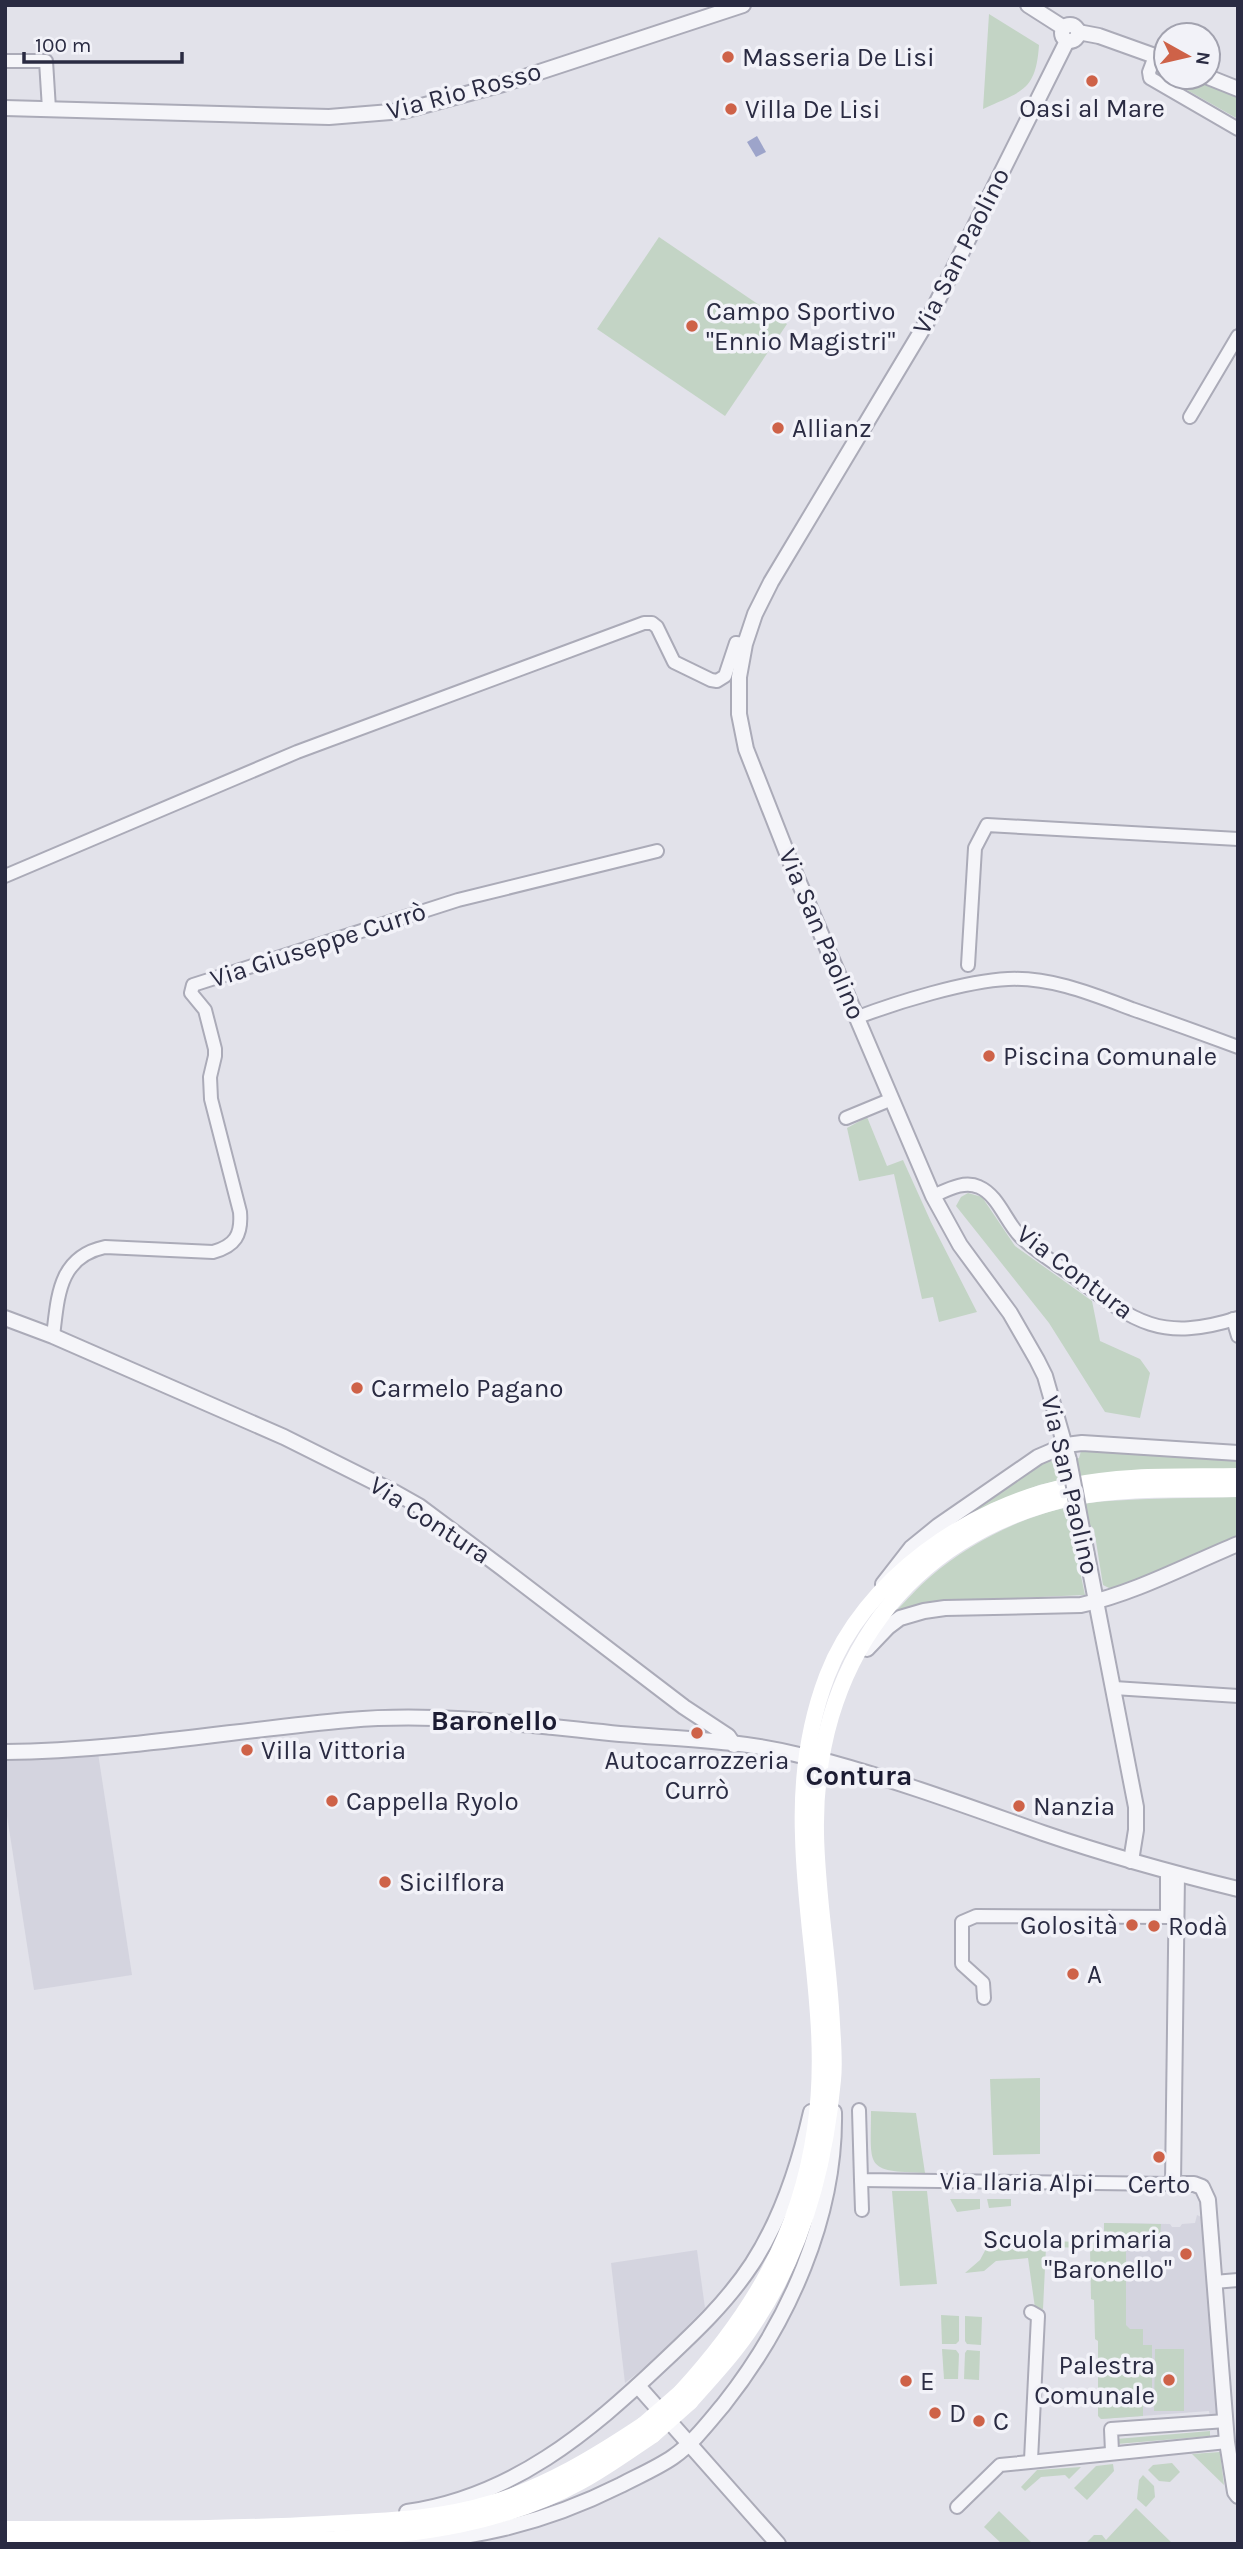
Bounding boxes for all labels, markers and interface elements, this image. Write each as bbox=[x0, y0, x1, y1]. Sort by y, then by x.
scale bar bbox=[24, 21, 182, 65]
north arrow bbox=[1152, 21, 1222, 91]
text: 100 m bbox=[35, 33, 92, 57]
place label: Masseria De Lisi bbox=[742, 42, 935, 73]
marker: Masseria De Lisi bbox=[720, 49, 736, 65]
text: N bbox=[1191, 50, 1215, 67]
street label: Via Rio Rosso bbox=[383, 56, 545, 126]
marker: Oasi al Mare bbox=[1084, 73, 1100, 89]
place label: Oasi al Mare bbox=[1019, 93, 1165, 124]
place label: Villa De Lisi bbox=[745, 94, 880, 125]
marker: Villa De Lisi bbox=[723, 101, 739, 117]
street label: Via San Paolino bbox=[906, 163, 1016, 339]
place label: Campo Sportivo "Ennio Magistri" bbox=[706, 296, 895, 357]
marker: Campo Sportivo "Ennio Magistri" bbox=[684, 318, 700, 334]
place label: Allianz bbox=[792, 413, 872, 444]
marker: Allianz bbox=[770, 420, 786, 436]
street label: Via San Paolino bbox=[772, 844, 872, 1024]
street label: Via Giuseppe Currò bbox=[206, 896, 430, 994]
place label: Piscina Comunale bbox=[1003, 1041, 1217, 1072]
marker: Piscina Comunale bbox=[981, 1048, 997, 1064]
street label: Via Contura bbox=[1011, 1218, 1139, 1326]
place label: Carmelo Pagano bbox=[371, 1373, 564, 1404]
marker: Carmelo Pagano bbox=[349, 1380, 365, 1396]
street label: Via San Paolino bbox=[1034, 1393, 1106, 1577]
street label: Via Contura bbox=[364, 1469, 496, 1571]
district label: Baronello bbox=[431, 1704, 557, 1737]
marker: Autocarrozzeria Currò bbox=[689, 1725, 705, 1741]
place label: Villa Vittoria bbox=[261, 1735, 406, 1766]
marker: Villa Vittoria bbox=[239, 1742, 255, 1758]
place label: Autocarrozzeria Currò bbox=[605, 1745, 789, 1806]
district label: Contura bbox=[805, 1759, 913, 1792]
place label: Cappella Ryolo bbox=[346, 1786, 519, 1817]
place label: Nanzia bbox=[1033, 1791, 1115, 1822]
marker: Cappella Ryolo bbox=[324, 1793, 340, 1809]
marker: Nanzia bbox=[1011, 1798, 1027, 1814]
place label: Sicilflora bbox=[399, 1867, 505, 1898]
marker: Sicilflora bbox=[377, 1874, 393, 1890]
place label: Golosità bbox=[1020, 1910, 1118, 1941]
place label: Rodà bbox=[1168, 1911, 1228, 1942]
marker: Golosità bbox=[1124, 1917, 1140, 1933]
marker: Rodà bbox=[1146, 1918, 1162, 1934]
place label: A bbox=[1087, 1959, 1102, 1990]
marker: A bbox=[1065, 1966, 1081, 1982]
marker: Certo bbox=[1151, 2149, 1167, 2165]
street label: Via Ilaria Alpi bbox=[939, 2165, 1095, 2199]
place label: Certo bbox=[1128, 2169, 1190, 2200]
place label: Scuola primaria "Baronello" bbox=[983, 2224, 1172, 2285]
marker: Scuola primaria "Baronello" bbox=[1178, 2246, 1194, 2262]
place label: Palestra Comunale bbox=[1034, 2350, 1155, 2411]
place label: E bbox=[920, 2366, 935, 2397]
marker: Palestra Comunale bbox=[1161, 2372, 1177, 2388]
marker: E bbox=[898, 2373, 914, 2389]
place label: D bbox=[949, 2398, 966, 2429]
marker: D bbox=[927, 2405, 943, 2421]
place label: C bbox=[993, 2406, 1009, 2437]
marker: C bbox=[971, 2413, 987, 2429]

